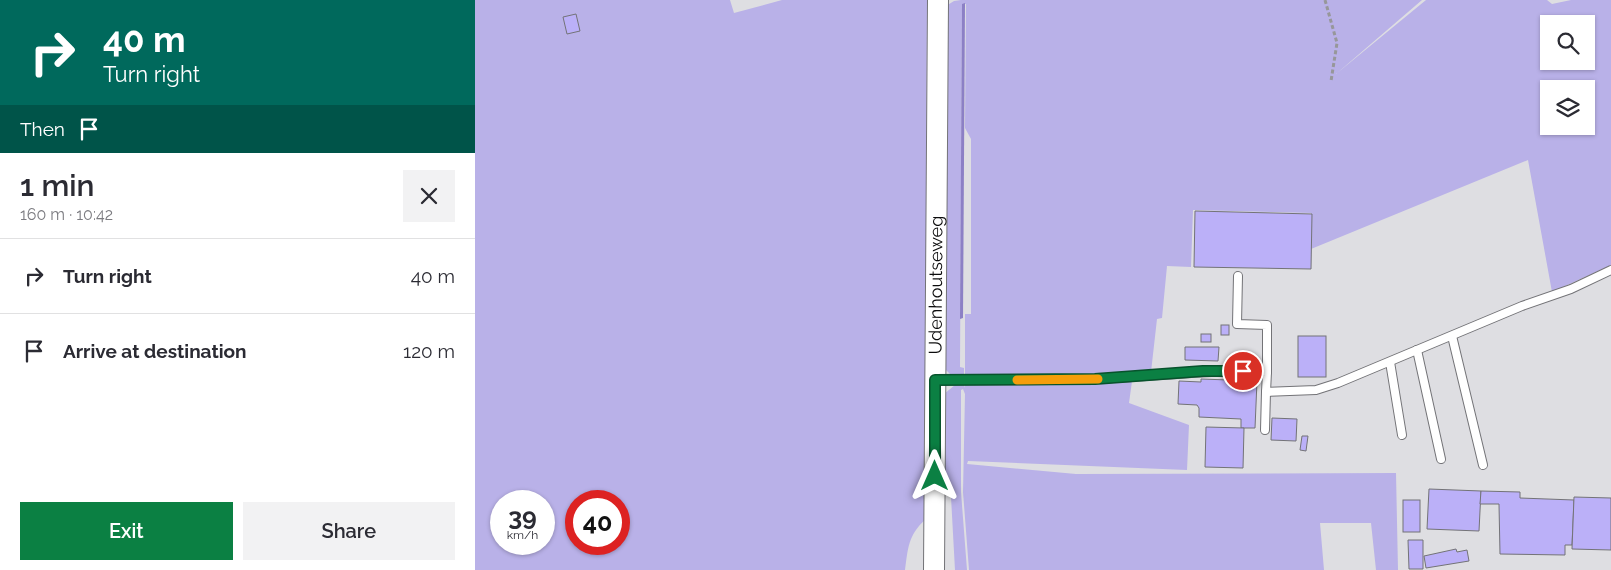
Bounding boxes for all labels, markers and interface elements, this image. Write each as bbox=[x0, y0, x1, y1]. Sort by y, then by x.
map controls bbox=[1540, 15, 1595, 135]
button: search bbox=[1540, 15, 1595, 70]
text: 40 m bbox=[103, 19, 185, 60]
icon: right bbox=[20, 20, 85, 85]
text: Turn right bbox=[103, 61, 200, 87]
button: layers bbox=[1540, 80, 1595, 135]
icon: arrive bbox=[75, 115, 103, 143]
text: Then bbox=[20, 118, 65, 140]
text: 1 min bbox=[20, 168, 95, 203]
button: close bbox=[403, 170, 455, 222]
text: 160 m · 10:42 bbox=[20, 205, 113, 224]
street label: Udenhoutseweg bbox=[925, 216, 946, 354]
icon: right bbox=[20, 262, 48, 290]
text: Turn right bbox=[63, 265, 152, 287]
text: 40 m bbox=[411, 265, 455, 287]
icon: arrive bbox=[20, 337, 48, 365]
text: Arrive at destination bbox=[63, 340, 247, 362]
text: 120 m bbox=[403, 340, 455, 362]
pin bbox=[1222, 350, 1264, 392]
icon: arrive bbox=[1229, 357, 1257, 385]
position arrow bbox=[908, 449, 960, 501]
speed limit sign: 40 bbox=[565, 490, 630, 555]
text: 39 bbox=[508, 501, 537, 531]
button: Exit bbox=[20, 502, 233, 560]
button: Share bbox=[243, 502, 455, 560]
text: km/h bbox=[507, 528, 538, 542]

